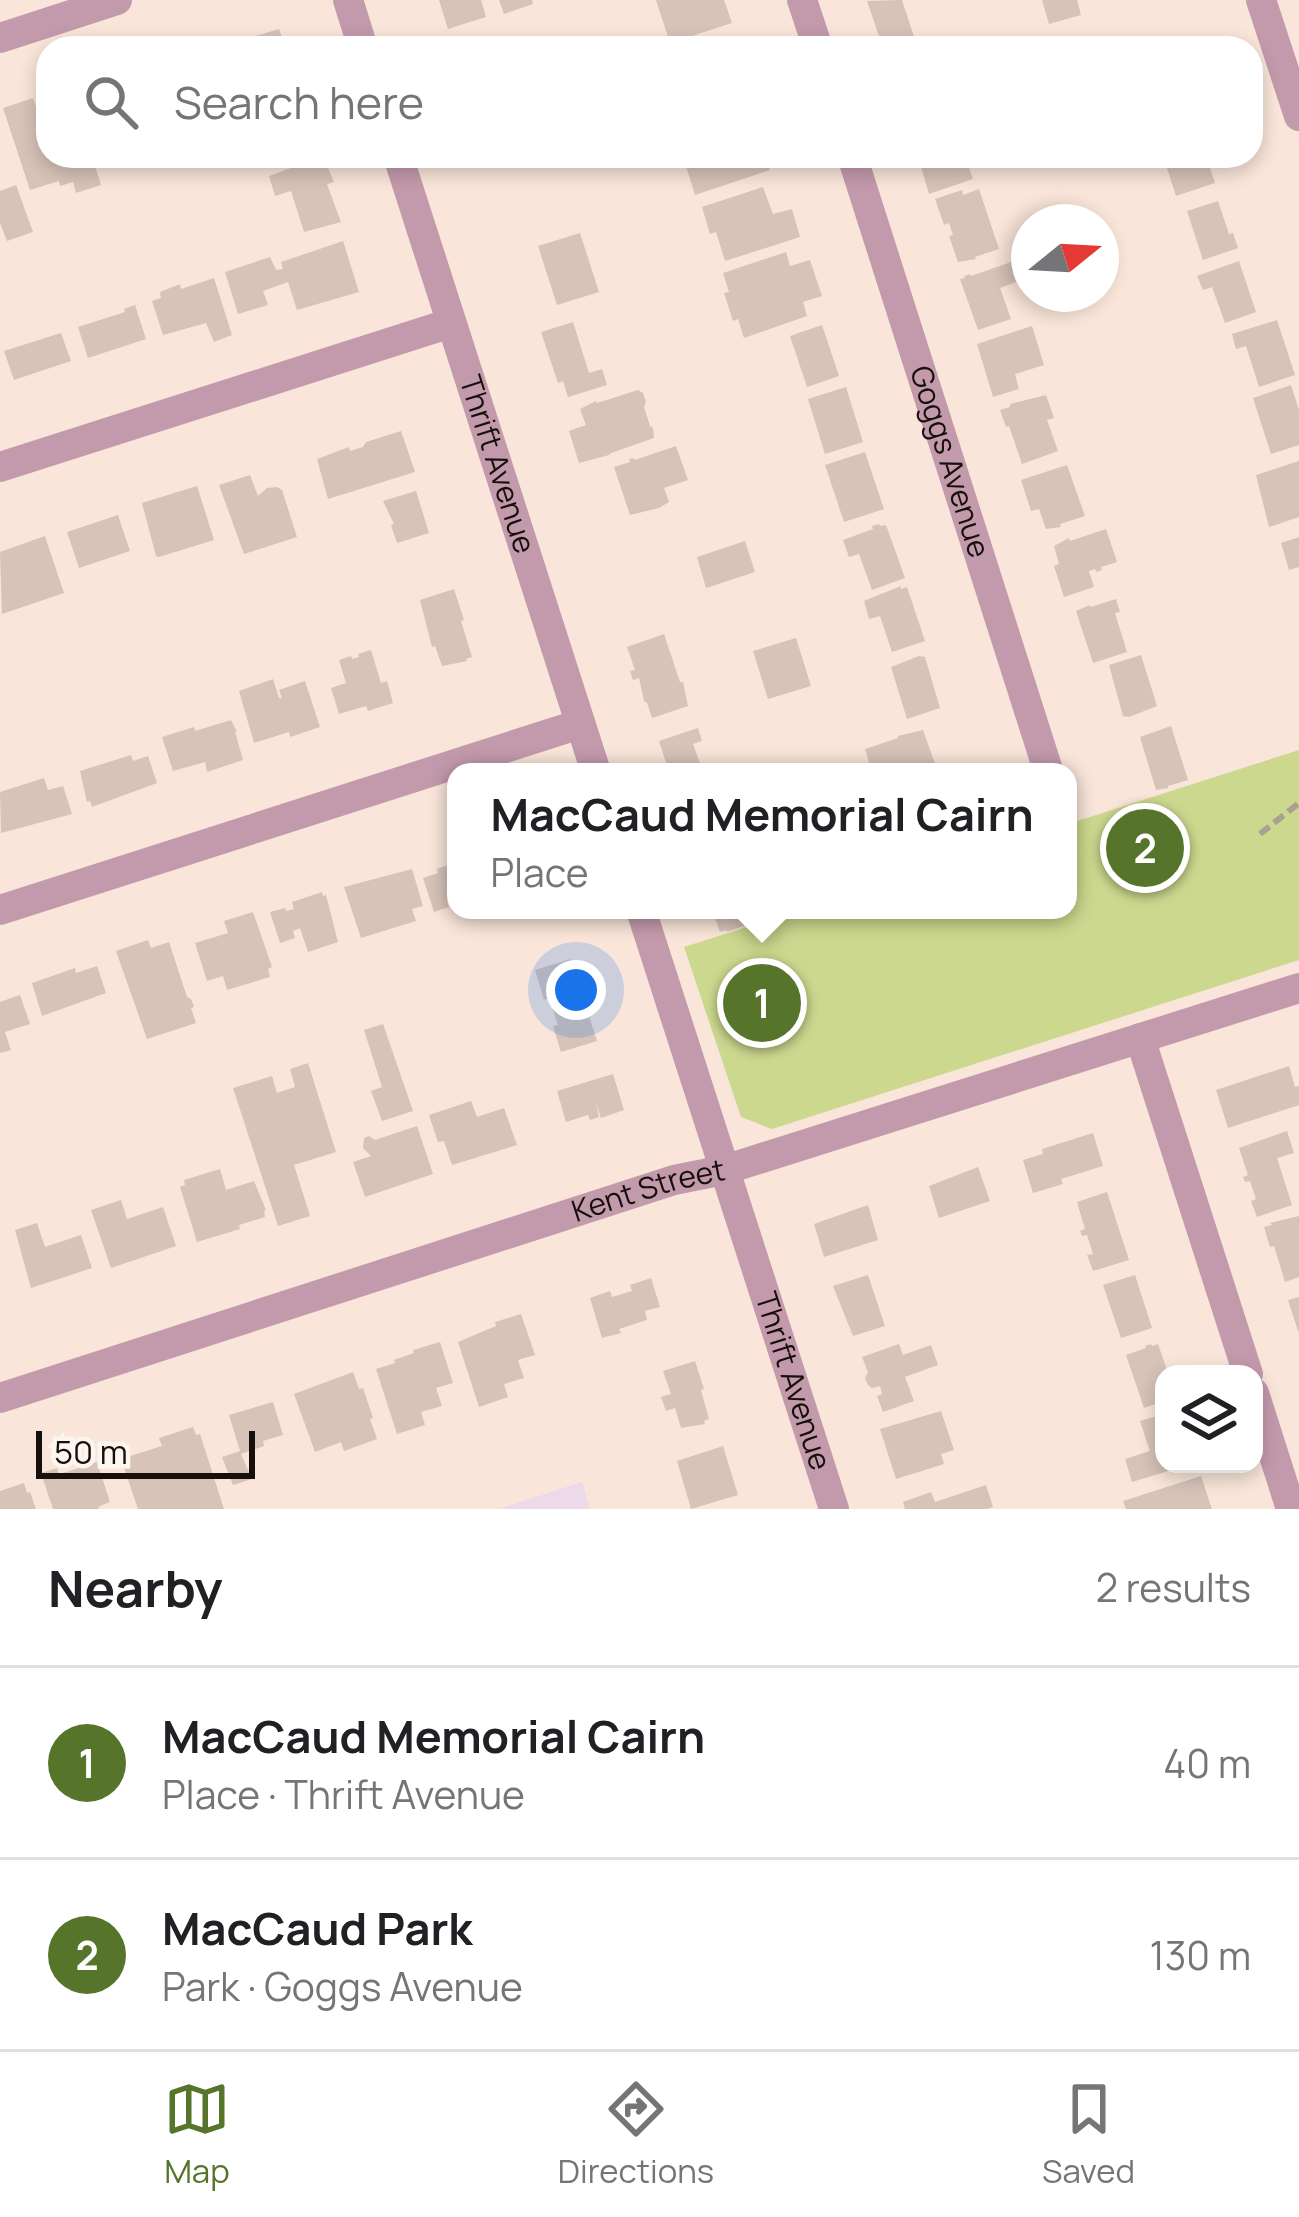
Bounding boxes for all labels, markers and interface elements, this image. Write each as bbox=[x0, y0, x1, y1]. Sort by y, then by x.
search box bbox=[36, 36, 1263, 168]
icon: search bbox=[78, 69, 144, 135]
text: Search here bbox=[174, 71, 424, 133]
north arrow bbox=[1011, 204, 1119, 312]
street label: Goggs Avenue bbox=[901, 360, 1001, 562]
street label: Thrift Avenue bbox=[451, 370, 546, 558]
popup bbox=[447, 763, 1077, 919]
text: MacCaud Memorial Cairn bbox=[490, 783, 1034, 845]
pin: 2 bbox=[1106, 803, 1184, 893]
text: Place bbox=[490, 845, 589, 899]
pin: 1 bbox=[723, 958, 801, 1048]
your location bbox=[546, 960, 606, 1020]
street label: Kent Street bbox=[566, 1148, 728, 1231]
street label: Thrift Avenue bbox=[746, 1286, 842, 1475]
map controls bbox=[1155, 1365, 1263, 1473]
button: layers bbox=[1155, 1365, 1263, 1473]
scale bar bbox=[36, 1425, 255, 1478]
text: 50 m bbox=[54, 1429, 128, 1474]
text: Nearby bbox=[48, 1553, 223, 1622]
text: 2 results bbox=[1096, 1560, 1251, 1614]
text: MacCaud Memorial Cairn bbox=[162, 1705, 705, 1767]
text: 1 bbox=[78, 1736, 96, 1790]
text: 40 m bbox=[1163, 1736, 1251, 1790]
text: Place · Thrift Avenue bbox=[162, 1767, 525, 1821]
text: MacCaud Park bbox=[162, 1897, 473, 1959]
text: 2 bbox=[75, 1928, 99, 1982]
text: 130 m bbox=[1150, 1928, 1251, 1982]
text: Park · Goggs Avenue bbox=[162, 1959, 523, 2013]
tab: Map bbox=[164, 2076, 230, 2193]
tab: Directions bbox=[558, 2076, 714, 2193]
tab: Saved bbox=[1042, 2076, 1135, 2193]

